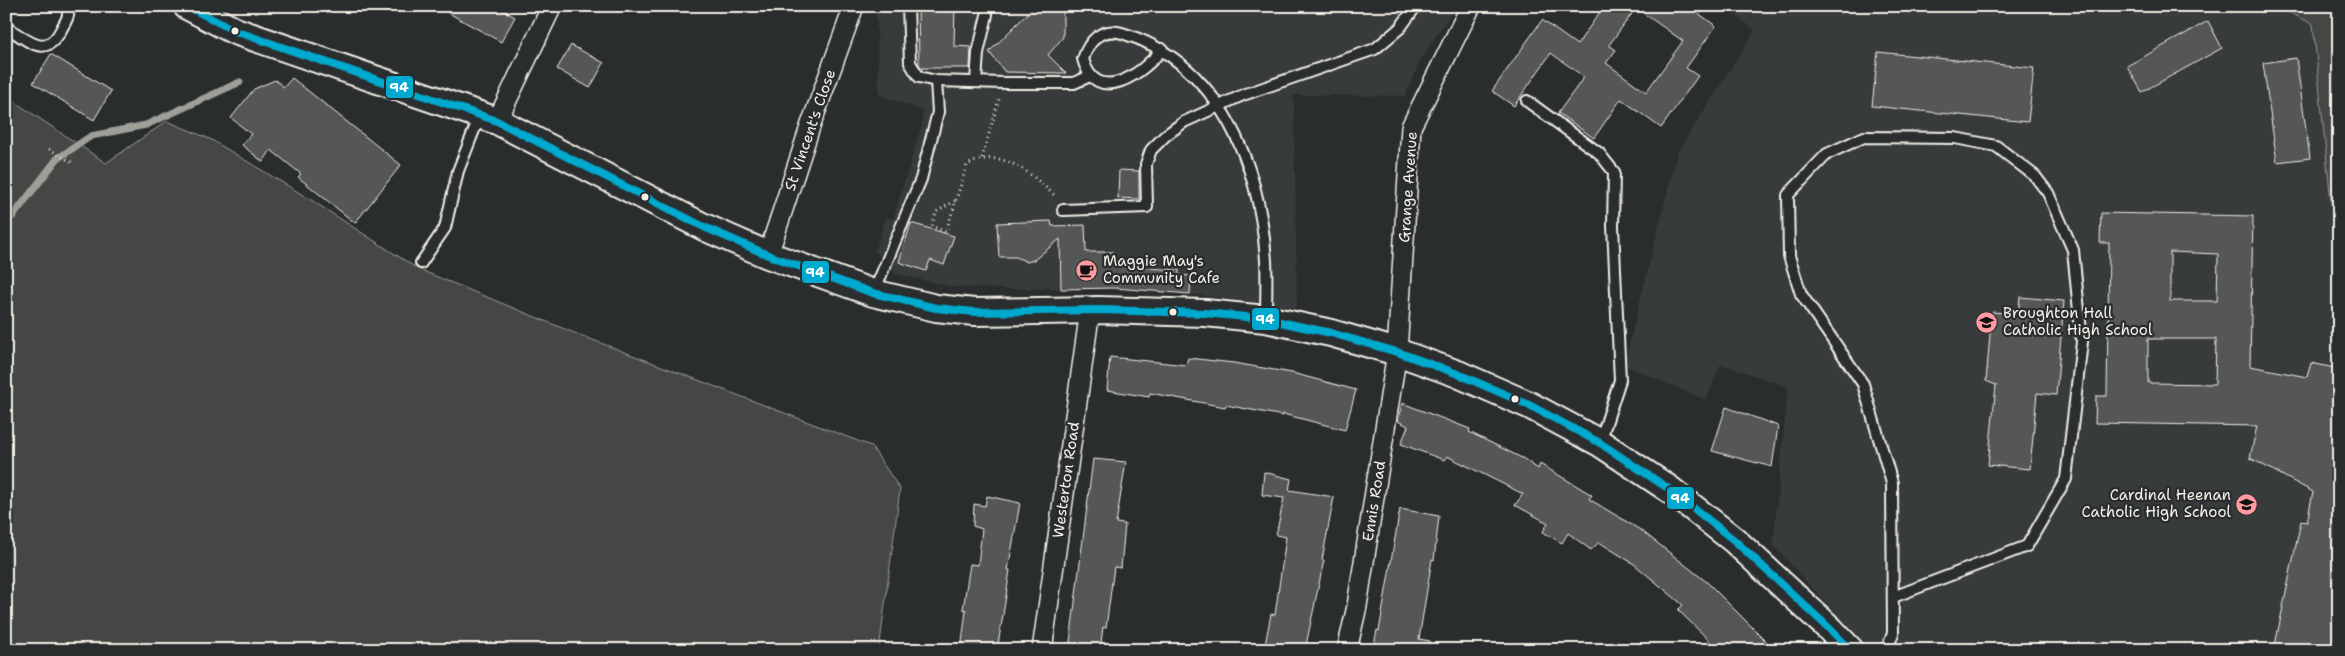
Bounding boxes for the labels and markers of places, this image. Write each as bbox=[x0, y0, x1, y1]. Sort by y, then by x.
unlabelled marker bbox=[230, 26, 240, 36]
unlabelled marker bbox=[640, 192, 650, 202]
place label: Maggie May's Community Cafe bbox=[1103, 251, 1220, 288]
cafe icon: Maggie May's Community Cafe bbox=[1075, 258, 1099, 282]
place label: Broughton Hall Catholic High School bbox=[2003, 303, 2153, 340]
unlabelled marker bbox=[1168, 307, 1178, 317]
school or university icon: Broughton Hall Catholic High School bbox=[1975, 310, 1999, 334]
unlabelled marker bbox=[1510, 394, 1520, 404]
place label: Cardinal Heenan Catholic High School bbox=[2082, 485, 2231, 522]
school or university icon: Cardinal Heenan Catholic High School bbox=[2235, 492, 2259, 516]

